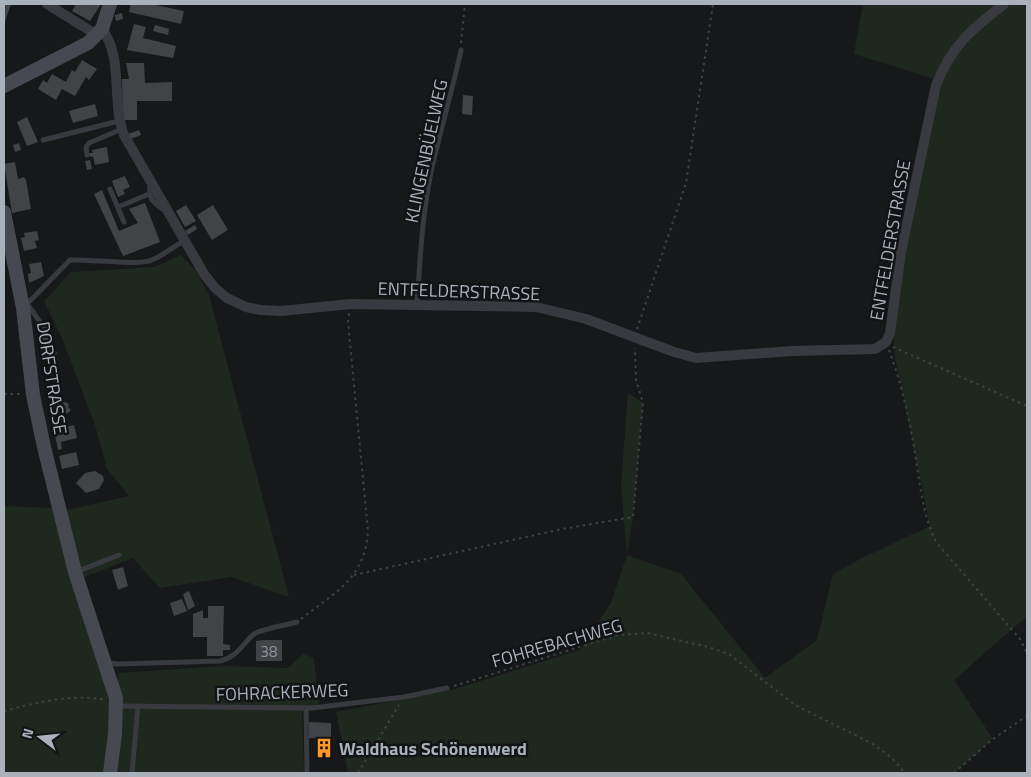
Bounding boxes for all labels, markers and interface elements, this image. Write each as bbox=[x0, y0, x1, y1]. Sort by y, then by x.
street label: KLINGENBÜELWEG bbox=[398, 77, 454, 225]
street label: ENTFELDERSTRASSE bbox=[863, 158, 917, 322]
street label: ENTFELDERSTRASSE bbox=[377, 275, 541, 307]
street label: DORFSTRASSE bbox=[30, 320, 74, 437]
street label: FOHREBACHWEG bbox=[489, 611, 625, 675]
house number: 38 bbox=[261, 640, 277, 663]
street label: FOHRACKERWEG bbox=[215, 676, 349, 708]
north arrow bbox=[15, 712, 65, 762]
text: N bbox=[16, 726, 38, 741]
place label: Waldhaus Schönenwerd bbox=[339, 735, 527, 762]
building icon: Waldhaus Schönenwerd bbox=[313, 737, 335, 759]

